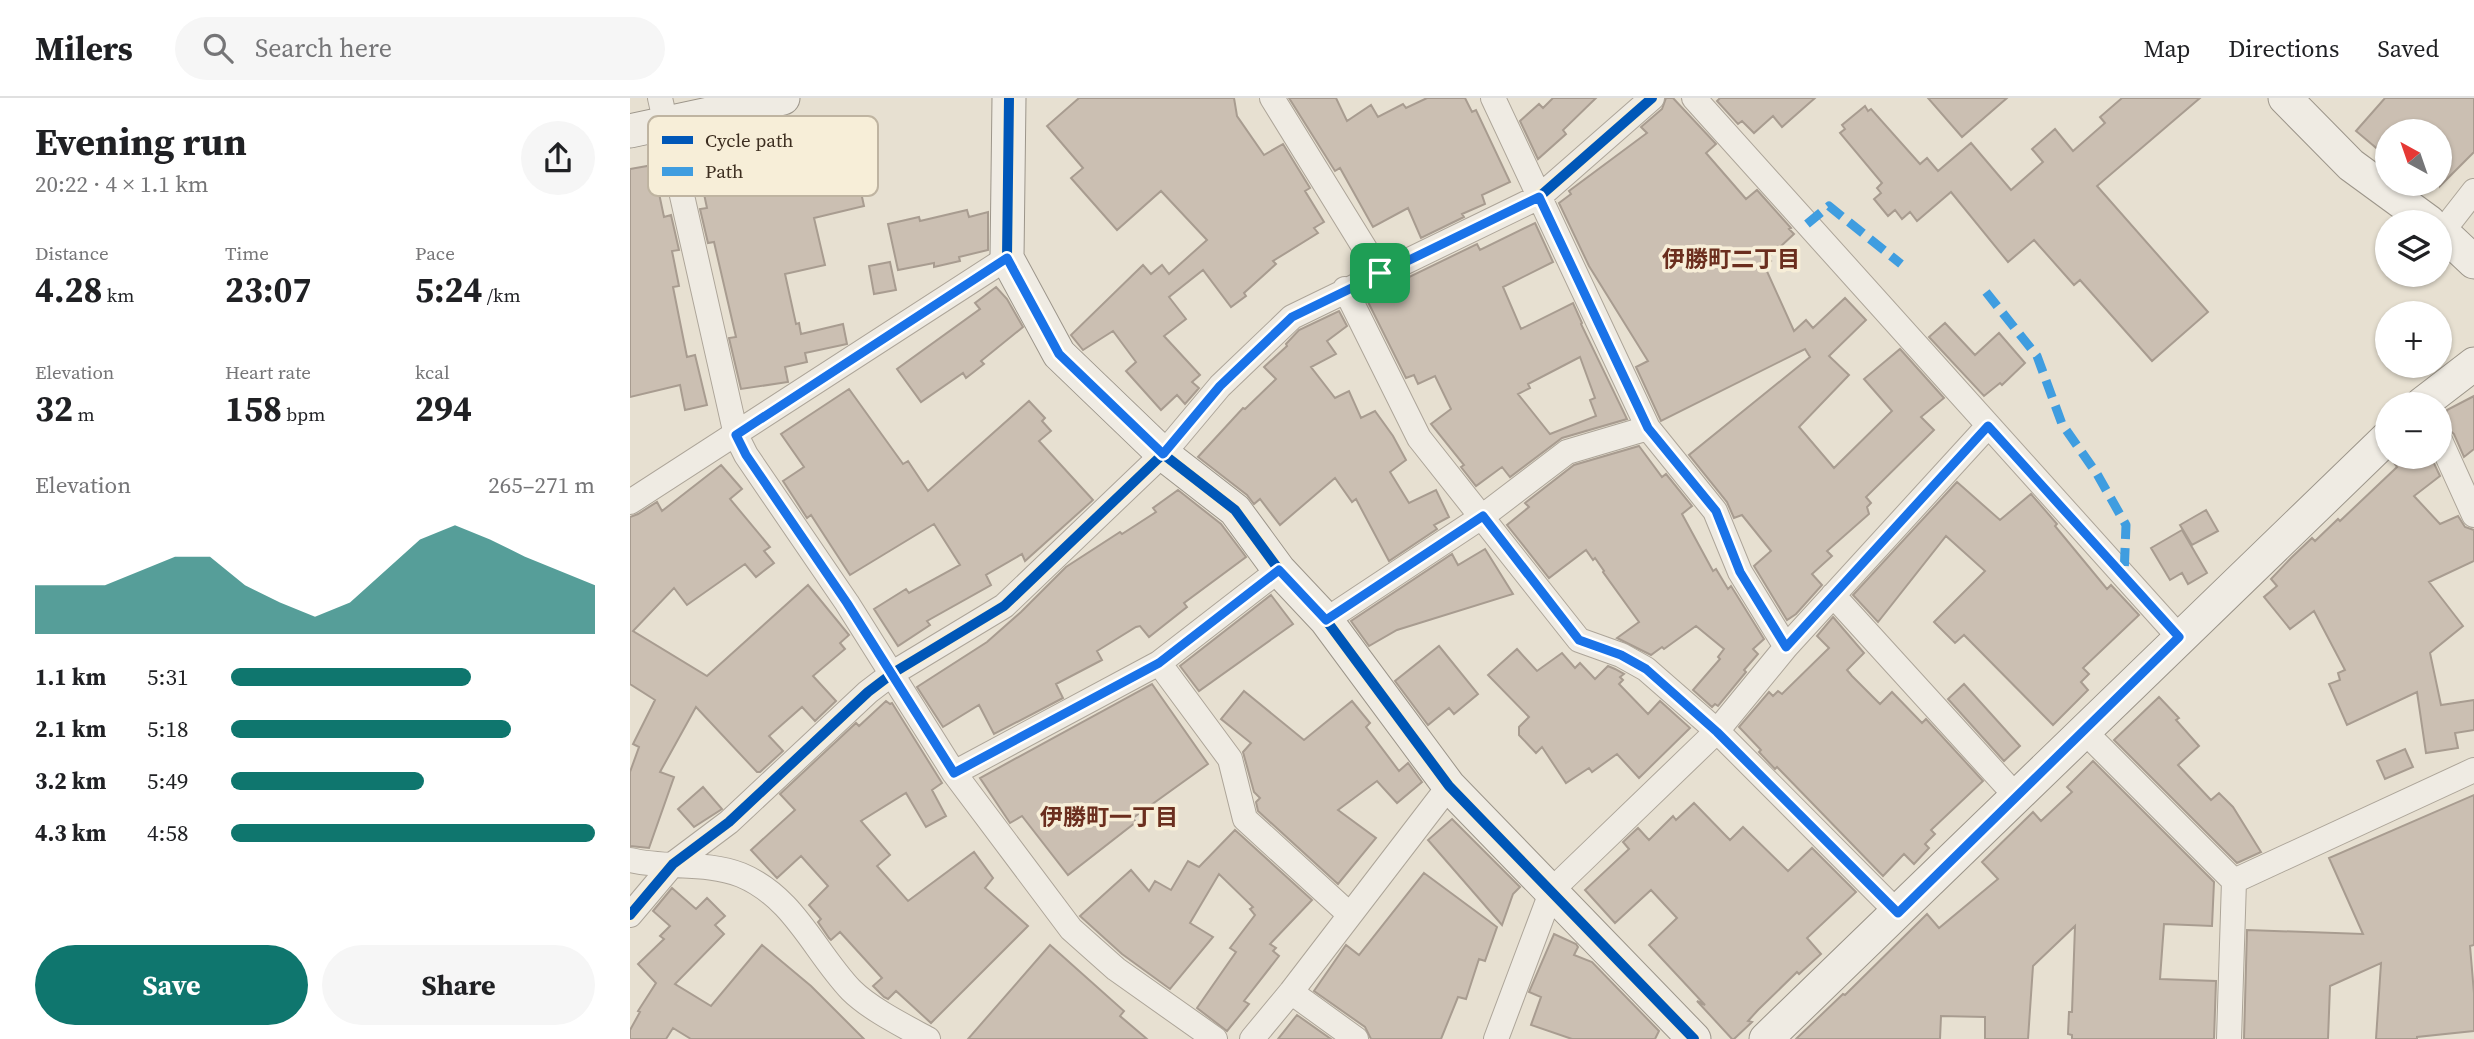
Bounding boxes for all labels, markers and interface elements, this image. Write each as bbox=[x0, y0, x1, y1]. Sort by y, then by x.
search box bbox=[175, 17, 665, 80]
text: Milers bbox=[35, 26, 133, 71]
icon: search bbox=[199, 29, 237, 67]
text: Search here bbox=[255, 30, 392, 66]
text: Map bbox=[2143, 32, 2190, 65]
text: Directions bbox=[2228, 32, 2339, 65]
text: Saved bbox=[2377, 32, 2439, 65]
text: Evening run bbox=[35, 116, 247, 168]
legend bbox=[648, 116, 878, 196]
north arrow bbox=[2375, 119, 2452, 196]
map controls bbox=[2375, 119, 2452, 469]
button: share bbox=[521, 121, 595, 195]
text: Cycle path bbox=[705, 127, 794, 153]
text: Path bbox=[705, 158, 743, 184]
text: 20:22 · 4 × 1.1 km bbox=[35, 168, 209, 200]
button: layers bbox=[2375, 210, 2452, 287]
text: Distance bbox=[35, 240, 109, 266]
text: Time bbox=[225, 240, 269, 266]
text: Pace bbox=[415, 240, 455, 266]
pin bbox=[1350, 243, 1410, 303]
district label: 伊勝町二丁目 bbox=[1662, 243, 1800, 275]
icon: arrive bbox=[1361, 254, 1399, 292]
text: 4.28 bbox=[35, 266, 102, 314]
text: 23:07 bbox=[225, 266, 311, 314]
text: 5:24 bbox=[415, 266, 482, 314]
text: km bbox=[102, 282, 134, 308]
text: /km bbox=[482, 282, 521, 308]
button: + bbox=[2375, 301, 2452, 378]
text: Elevation bbox=[35, 359, 114, 385]
text: Heart rate bbox=[225, 359, 311, 385]
text: kcal bbox=[415, 359, 450, 385]
text: 32 bbox=[35, 385, 73, 433]
text: 158 bbox=[225, 385, 282, 433]
text: 294 bbox=[415, 385, 472, 433]
button: − bbox=[2375, 392, 2452, 469]
text: m bbox=[73, 401, 95, 427]
text: bpm bbox=[282, 401, 325, 427]
text: Elevation bbox=[35, 469, 131, 501]
text: 265–271 m bbox=[488, 469, 595, 501]
text: 1.1 km bbox=[35, 661, 106, 693]
text: 5:31 bbox=[147, 661, 188, 693]
text: 2.1 km bbox=[35, 713, 106, 745]
text: 5:18 bbox=[147, 713, 188, 745]
text: 3.2 km bbox=[35, 765, 106, 797]
text: 5:49 bbox=[147, 765, 188, 797]
district label: 伊勝町一丁目 bbox=[1040, 801, 1178, 833]
text: 4.3 km bbox=[35, 817, 106, 849]
text: 4:58 bbox=[147, 817, 188, 849]
button: Save bbox=[35, 945, 308, 1025]
button: Share bbox=[322, 945, 595, 1025]

